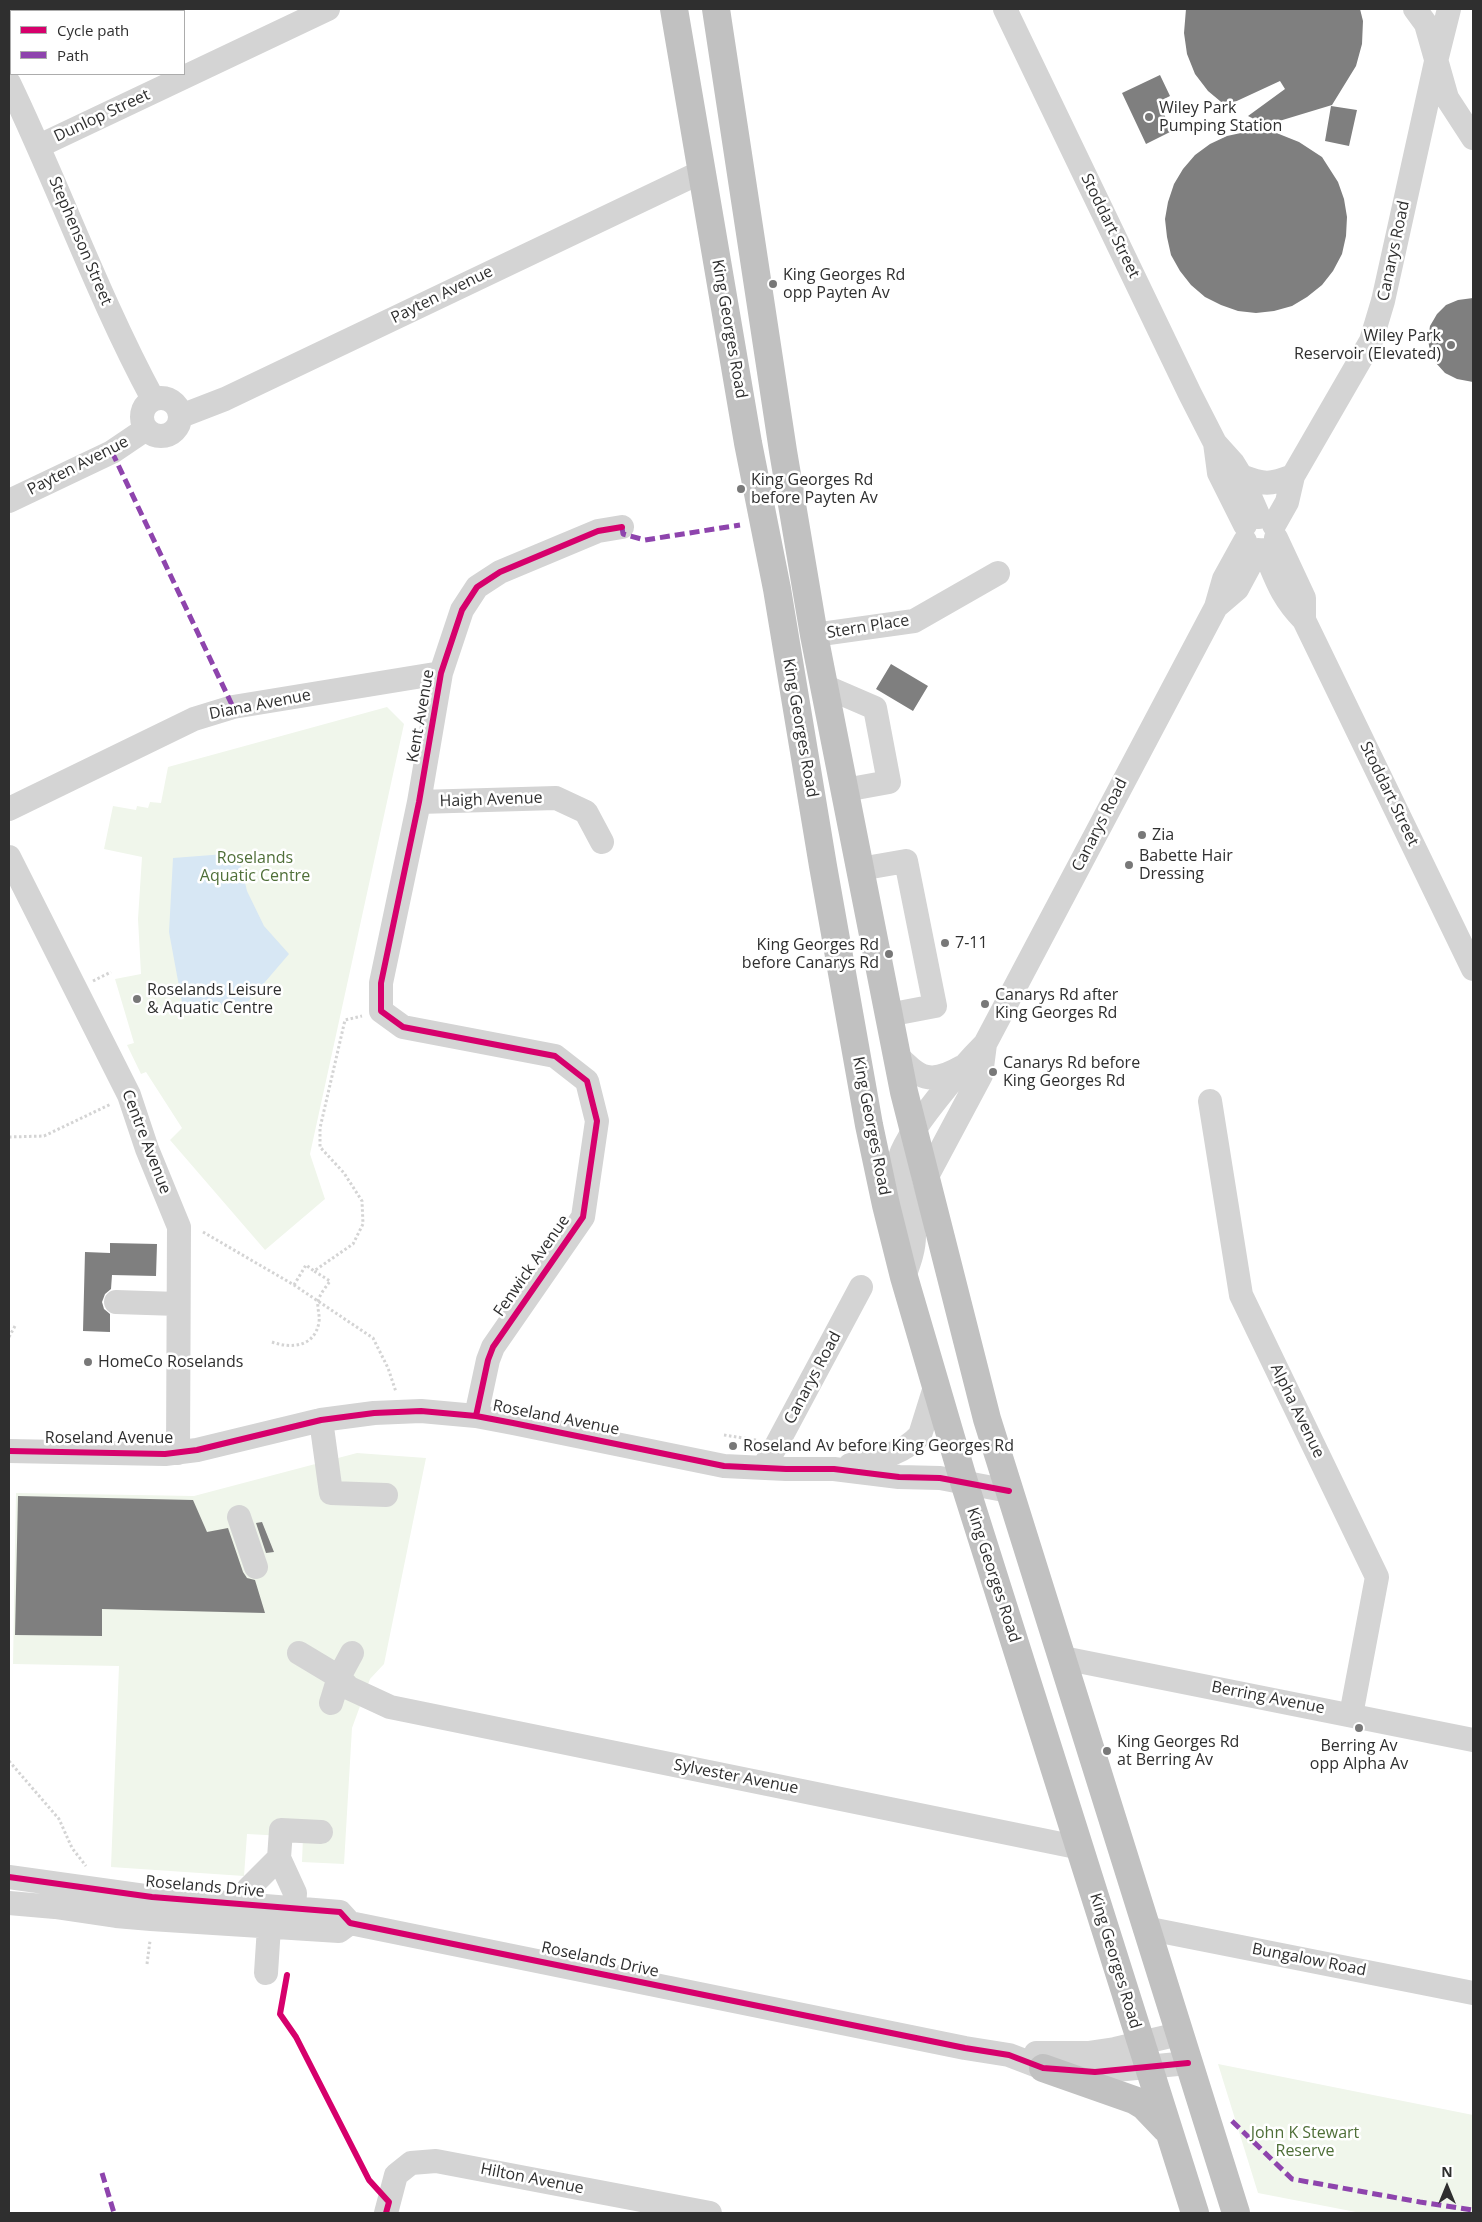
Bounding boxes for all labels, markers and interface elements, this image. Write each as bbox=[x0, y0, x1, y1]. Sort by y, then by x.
legend bbox=[10, 10, 185, 75]
text: Cycle path bbox=[57, 20, 129, 40]
text: Path bbox=[57, 45, 89, 65]
street label: Dunlop Street bbox=[51, 85, 153, 147]
place label: Wiley Park Pumping Station bbox=[1159, 98, 1282, 136]
marker: Wiley Park Pumping Station bbox=[1143, 111, 1155, 123]
street label: Stoddart Street bbox=[1076, 171, 1144, 281]
street label: Stephenson Street bbox=[44, 174, 116, 308]
street label: Canarys Road bbox=[1374, 199, 1414, 303]
street label: King Georges Road bbox=[707, 258, 751, 400]
street label: Payten Avenue bbox=[388, 262, 496, 328]
place label: King Georges Rd opp Payten Av bbox=[783, 265, 905, 303]
marker: King Georges Rd opp Payten Av bbox=[767, 278, 779, 290]
place label: Wiley Park Reservoir (Elevated) bbox=[1294, 326, 1441, 364]
marker: Wiley Park Reservoir (Elevated) bbox=[1445, 339, 1457, 351]
street label: Payten Avenue bbox=[24, 432, 132, 500]
place label: King Georges Rd before Payten Av bbox=[751, 470, 878, 508]
marker: King Georges Rd before Payten Av bbox=[735, 483, 747, 495]
street label: Stern Place bbox=[825, 611, 911, 643]
street label: King Georges Road bbox=[778, 657, 822, 799]
street label: Kent Avenue bbox=[403, 668, 439, 764]
street label: Diana Avenue bbox=[208, 686, 312, 724]
street label: Stoddart Street bbox=[1355, 739, 1423, 849]
street label: Canarys Road bbox=[1068, 775, 1132, 875]
street label: Haigh Avenue bbox=[439, 789, 543, 811]
place label: Zia bbox=[1152, 825, 1174, 845]
marker: Zia bbox=[1136, 829, 1148, 841]
place label: Babette Hair Dressing bbox=[1139, 846, 1233, 884]
park label: Roselands Aquatic Centre bbox=[200, 848, 310, 886]
marker: Babette Hair Dressing bbox=[1123, 859, 1135, 871]
place label: 7-11 bbox=[955, 933, 988, 953]
place label: King Georges Rd before Canarys Rd bbox=[742, 935, 879, 973]
marker: 7-11 bbox=[939, 937, 951, 949]
marker: King Georges Rd before Canarys Rd bbox=[883, 948, 895, 960]
place label: Roselands Leisure & Aquatic Centre bbox=[147, 980, 282, 1018]
place label: Canarys Rd after King Georges Rd bbox=[995, 985, 1118, 1023]
marker: Roselands Leisure & Aquatic Centre bbox=[131, 993, 143, 1005]
marker: Canarys Rd after King Georges Rd bbox=[979, 998, 991, 1010]
place label: Canarys Rd before King Georges Rd bbox=[1003, 1053, 1140, 1091]
street label: King Georges Road bbox=[848, 1055, 894, 1197]
marker: Canarys Rd before King Georges Rd bbox=[987, 1066, 999, 1078]
street label: Centre Avenue bbox=[117, 1087, 175, 1197]
street label: Fenwick Avenue bbox=[490, 1212, 574, 1320]
street label: Canarys Road bbox=[781, 1328, 845, 1428]
place label: HomeCo Roselands bbox=[98, 1352, 243, 1372]
marker: HomeCo Roselands bbox=[82, 1356, 94, 1368]
street label: Alpha Avenue bbox=[1266, 1361, 1328, 1461]
street label: Roseland Avenue bbox=[491, 1396, 621, 1440]
street label: Roseland Avenue bbox=[45, 1428, 173, 1448]
place label: Roseland Av before King Georges Rd bbox=[743, 1436, 1014, 1456]
marker: Roseland Av before King Georges Rd bbox=[727, 1440, 739, 1452]
street label: King Georges Road bbox=[962, 1505, 1024, 1645]
street label: Berring Avenue bbox=[1210, 1678, 1326, 1718]
marker: Berring Av opp Alpha Av bbox=[1353, 1722, 1365, 1734]
place label: King Georges Rd at Berring Av bbox=[1117, 1732, 1239, 1770]
place label: Berring Av opp Alpha Av bbox=[1310, 1736, 1408, 1774]
marker: King Georges Rd at Berring Av bbox=[1101, 1745, 1113, 1757]
street label: Sylvester Avenue bbox=[672, 1756, 800, 1798]
street label: Roselands Drive bbox=[145, 1872, 265, 1902]
street label: King Georges Road bbox=[1085, 1891, 1145, 2031]
street label: Roselands Drive bbox=[540, 1938, 660, 1982]
street label: Bungalow Road bbox=[1250, 1940, 1368, 1980]
park label: John K Stewart Reserve bbox=[1251, 2123, 1359, 2161]
street label: Hilton Avenue bbox=[479, 2160, 585, 2198]
north arrow bbox=[1422, 2162, 1472, 2212]
text: N bbox=[1441, 2162, 1453, 2181]

